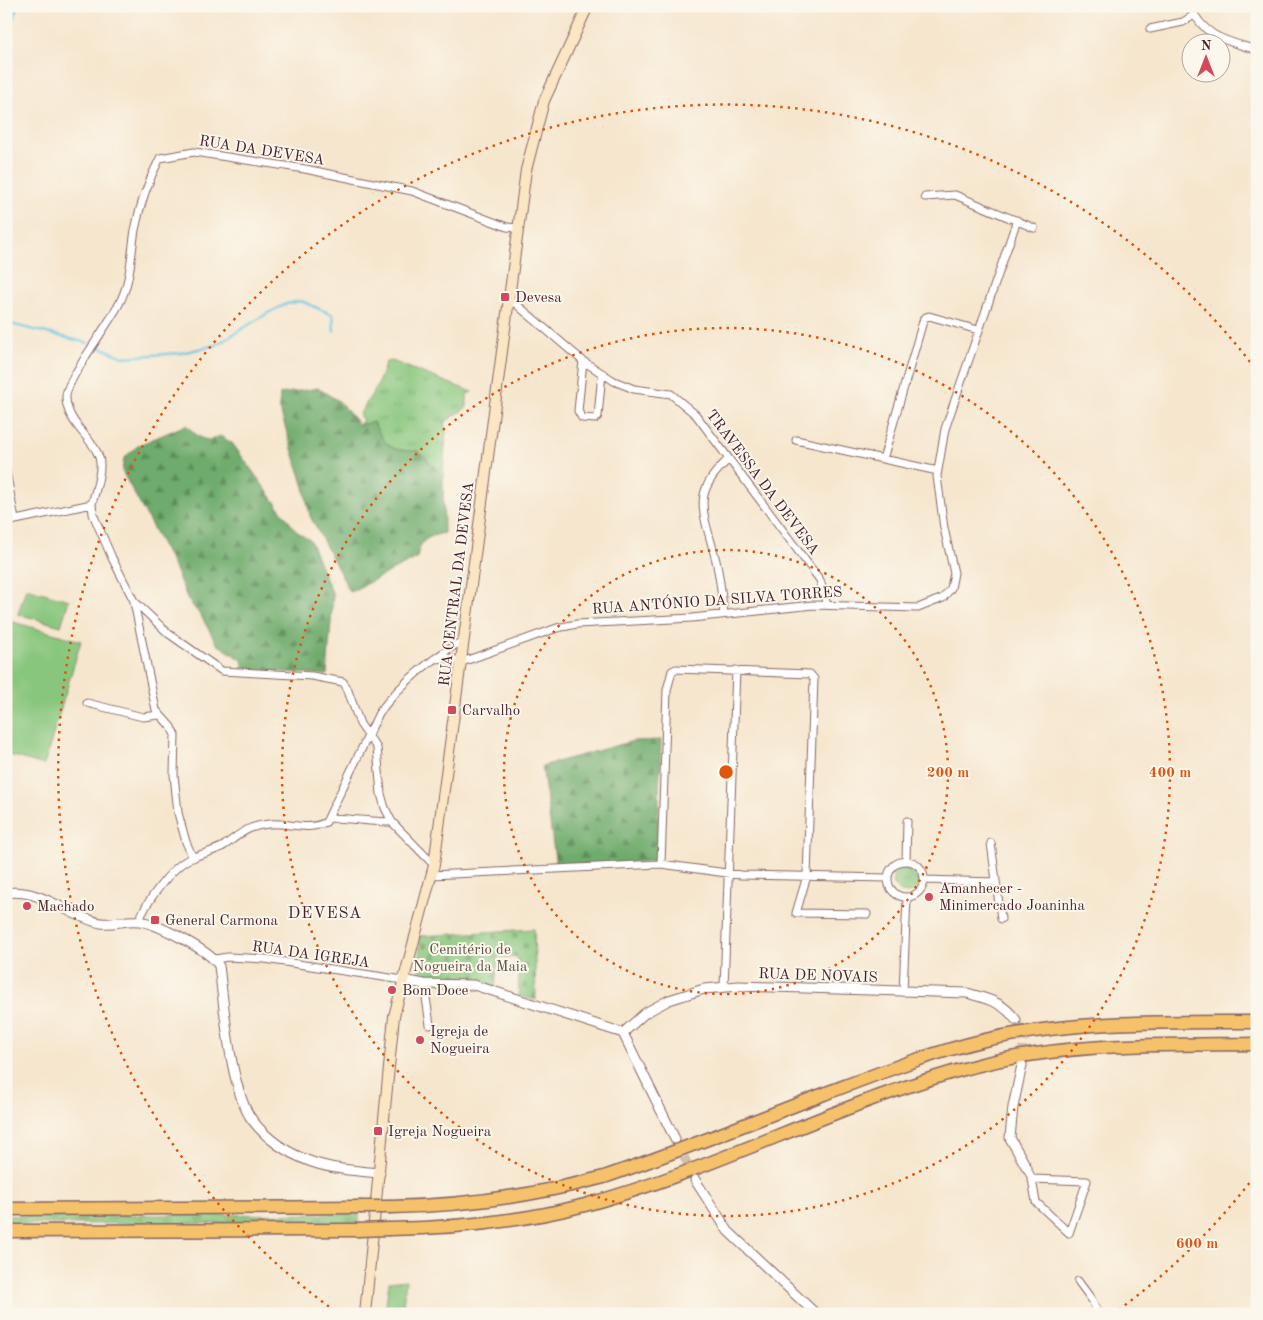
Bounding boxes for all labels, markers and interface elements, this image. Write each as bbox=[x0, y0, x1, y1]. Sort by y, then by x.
north arrow bbox=[1180, 32, 1230, 82]
text: N bbox=[1201, 39, 1212, 53]
street label: RUA DA DEVESA bbox=[198, 134, 326, 169]
marker: Devesa bbox=[499, 291, 511, 303]
place label: Devesa bbox=[515, 291, 562, 306]
street label: TRAVESSA DA DEVESA bbox=[703, 408, 821, 559]
street label: RUA CENTRAL DA DEVESA bbox=[437, 480, 478, 687]
street label: RUA ANTÓNIO DA SILVA TORRES bbox=[591, 581, 843, 618]
marker: Carvalho bbox=[446, 704, 458, 716]
place label: Carvalho bbox=[462, 704, 520, 719]
centre of rings bbox=[717, 763, 735, 781]
text: 200 m bbox=[927, 766, 969, 781]
text: 400 m bbox=[1149, 766, 1191, 781]
place label: Amanhecer - Minimercado Joaninha bbox=[939, 882, 1086, 914]
marker: Amanhecer - Minimercado Joaninha bbox=[923, 891, 935, 903]
marker: Machado bbox=[21, 900, 33, 912]
place label: Machado bbox=[37, 900, 94, 915]
district label: DEVESA bbox=[288, 906, 362, 922]
marker: General Carmona bbox=[149, 914, 161, 926]
place label: General Carmona bbox=[165, 914, 279, 929]
street label: RUA DA IGREJA bbox=[251, 940, 371, 971]
park label: Cemitério de Nogueira da Maia bbox=[413, 943, 528, 975]
street label: RUA DE NOVAIS bbox=[758, 967, 878, 986]
marker: Bom Doce bbox=[386, 984, 398, 996]
place label: Bom Doce bbox=[402, 984, 469, 999]
place label: Igreja de Nogueira bbox=[430, 1025, 490, 1057]
marker: Igreja de Nogueira bbox=[414, 1034, 426, 1046]
marker: Igreja Nogueira bbox=[372, 1125, 384, 1137]
place label: Igreja Nogueira bbox=[388, 1125, 492, 1140]
text: 600 m bbox=[1176, 1237, 1218, 1252]

